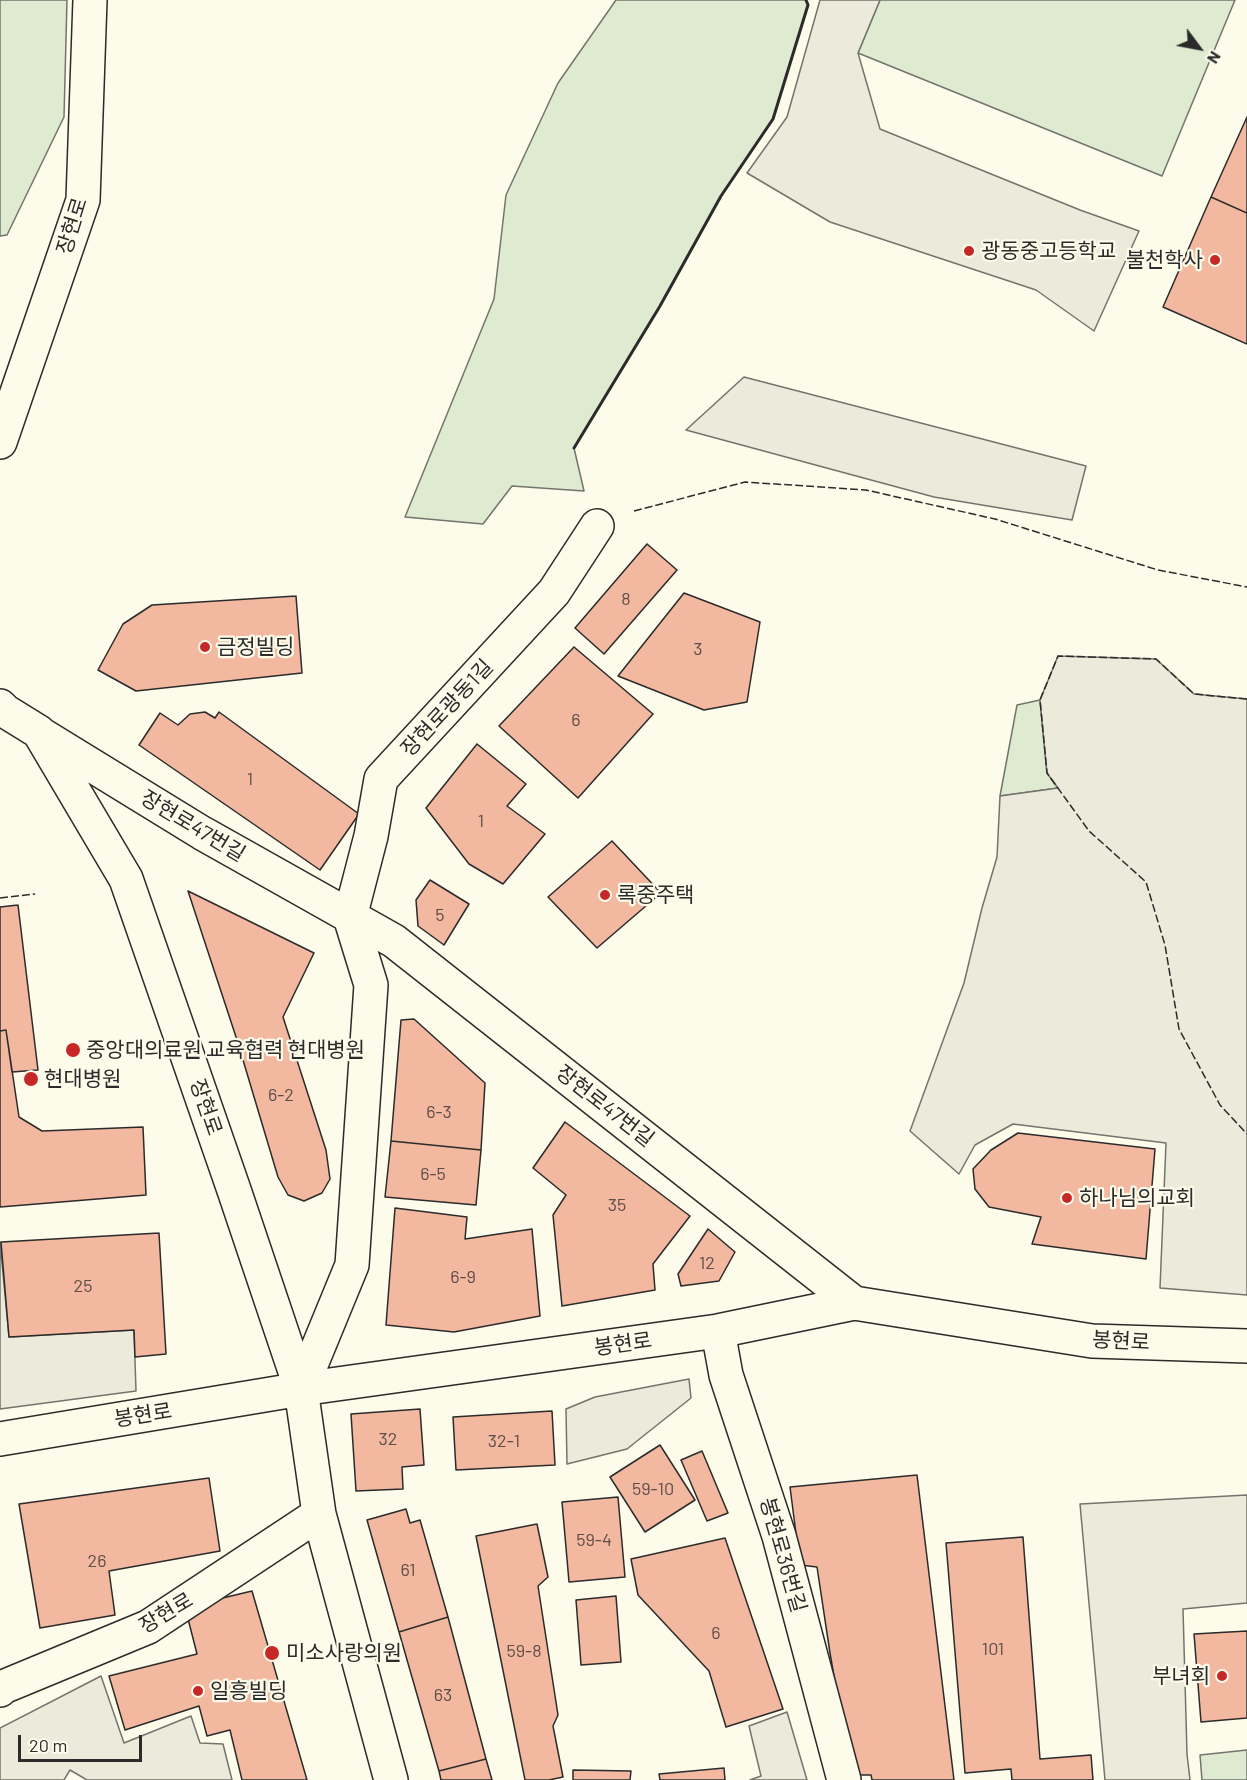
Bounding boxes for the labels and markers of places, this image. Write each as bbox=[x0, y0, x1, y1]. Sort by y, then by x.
place label: 광동중고등학교 bbox=[981, 238, 1116, 264]
marker: 광동중고등학교 bbox=[962, 244, 976, 258]
place label: 불천학사 bbox=[1126, 247, 1203, 273]
marker: 불천학사 bbox=[1208, 253, 1222, 267]
place label: 금정빌딩 bbox=[217, 634, 294, 660]
marker: 금정빌딩 bbox=[198, 640, 212, 654]
place label: 록중주택 bbox=[617, 882, 694, 908]
marker: 록중주택 bbox=[598, 888, 612, 902]
place label: 중앙대의료원 교육협력 현대병원 bbox=[86, 1037, 365, 1063]
marker: 중앙대의료원 교육협력 현대병원 bbox=[64, 1041, 82, 1059]
place label: 현대병원 bbox=[44, 1066, 121, 1092]
marker: 현대병원 bbox=[22, 1070, 40, 1088]
place label: 하나님의교회 bbox=[1079, 1185, 1195, 1211]
marker: 하나님의교회 bbox=[1060, 1191, 1074, 1205]
place label: 미소사랑의원 bbox=[286, 1640, 402, 1666]
marker: 미소사랑의원 bbox=[263, 1644, 281, 1662]
place label: 부녀회 bbox=[1152, 1663, 1210, 1689]
marker: 부녀회 bbox=[1215, 1669, 1229, 1683]
place label: 일흥빌딩 bbox=[210, 1678, 287, 1704]
marker: 일흥빌딩 bbox=[191, 1684, 205, 1698]

